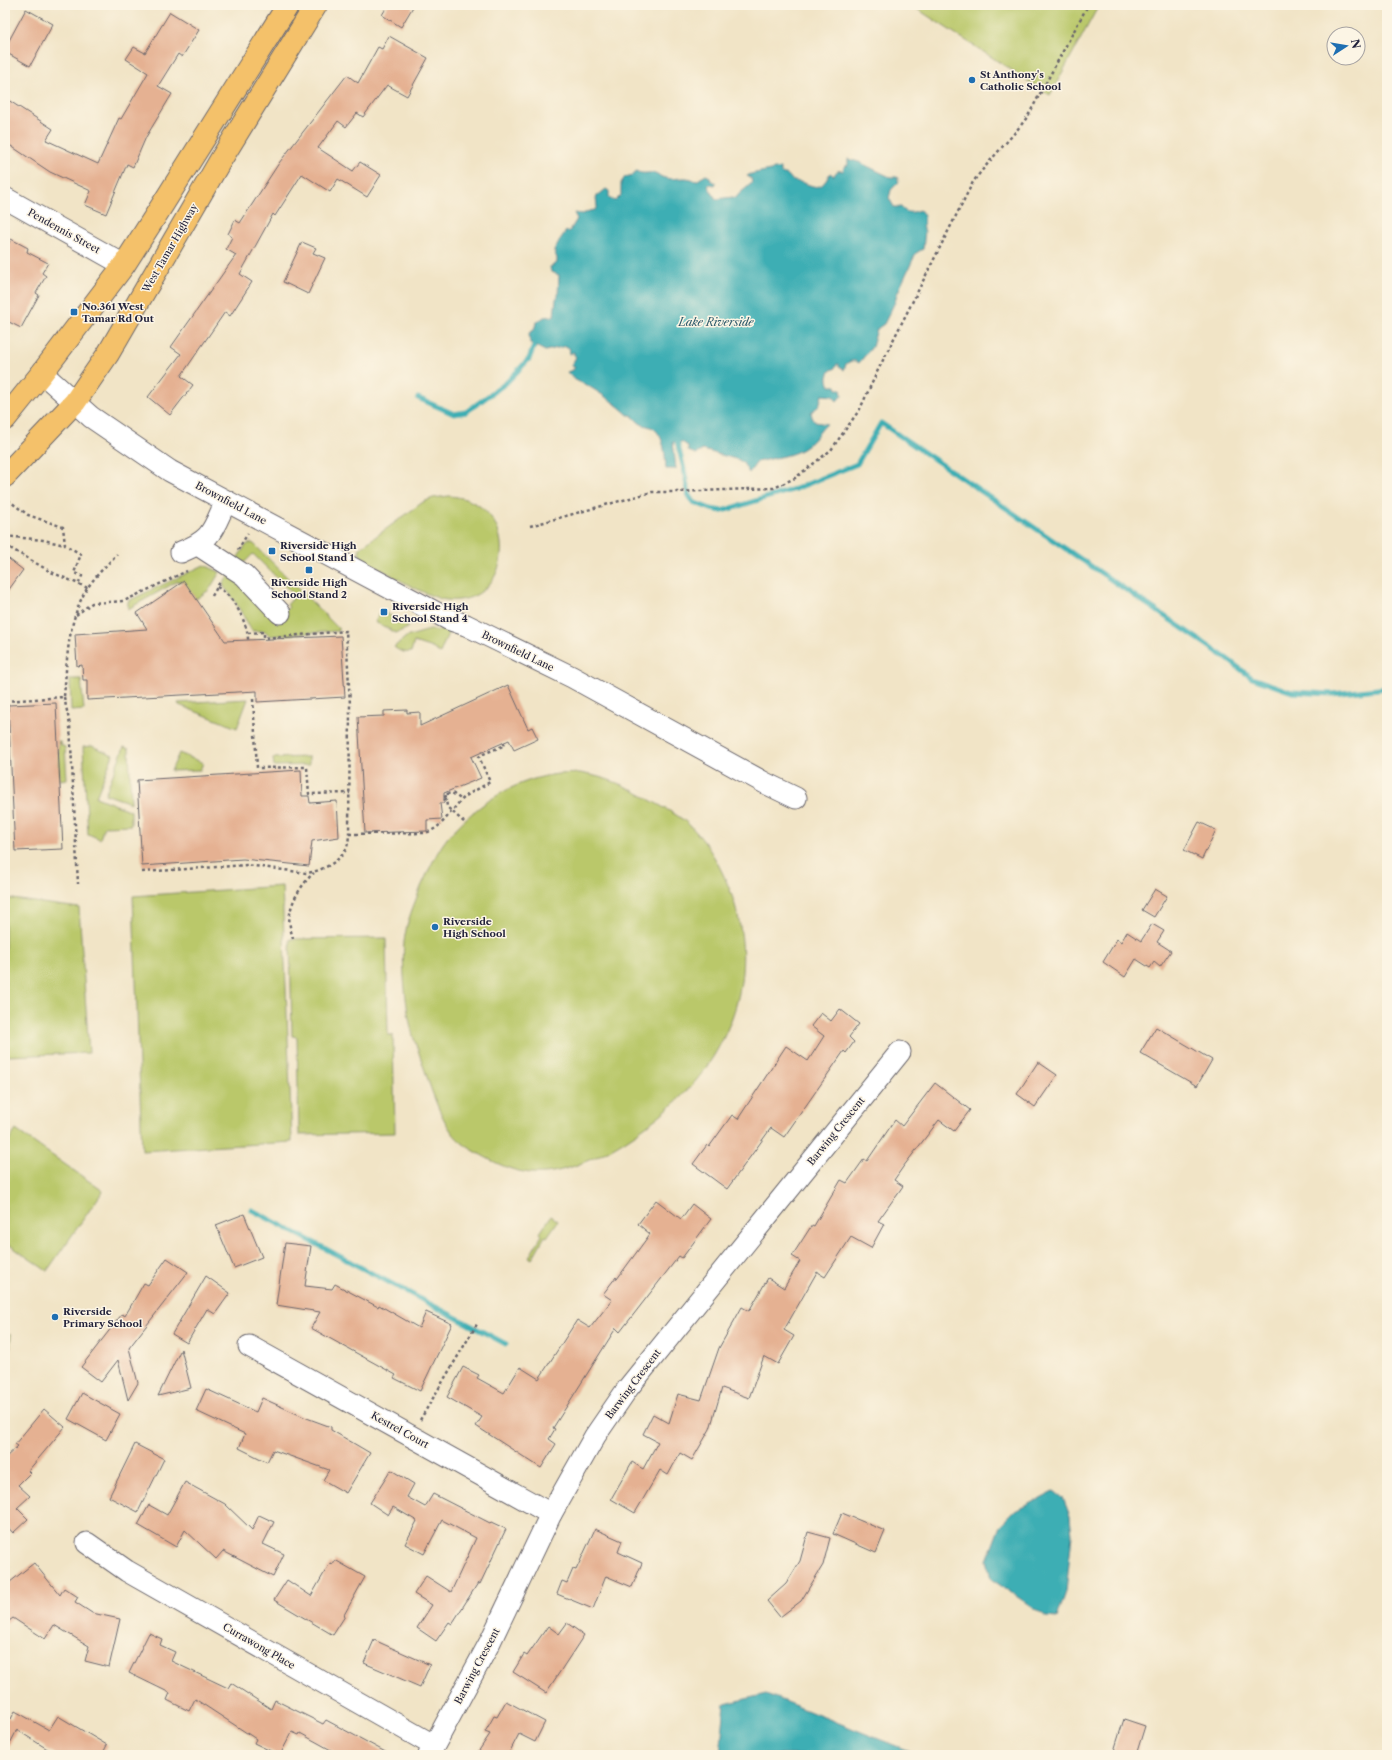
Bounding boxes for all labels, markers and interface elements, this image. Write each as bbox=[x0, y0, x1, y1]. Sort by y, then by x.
north arrow bbox=[1326, 26, 1366, 66]
text: N bbox=[1348, 38, 1364, 50]
place label: St Anthony's Catholic School bbox=[980, 68, 1062, 93]
marker: St Anthony's Catholic School bbox=[967, 75, 977, 85]
street label: West Tamar Highway bbox=[139, 201, 201, 296]
street label: Pendennis Street bbox=[26, 206, 103, 257]
place label: No.361 West Tamar Rd Out bbox=[82, 300, 154, 325]
marker: No.361 West Tamar Rd Out bbox=[69, 307, 79, 317]
water label: Lake Riverside bbox=[678, 315, 754, 329]
street label: Brownfield Lane bbox=[193, 479, 269, 527]
place label: Riverside High School Stand 1 bbox=[280, 539, 357, 564]
marker: Riverside High School Stand 1 bbox=[267, 546, 277, 556]
marker: Riverside High School Stand 2 bbox=[304, 565, 314, 575]
place label: Riverside High School Stand 2 bbox=[271, 576, 347, 601]
place label: Riverside High School Stand 4 bbox=[392, 600, 469, 625]
marker: Riverside High School Stand 4 bbox=[379, 607, 389, 617]
street label: Brownfield Lane bbox=[480, 628, 557, 674]
place label: Riverside High School bbox=[443, 915, 506, 940]
marker: Riverside High School bbox=[430, 922, 440, 932]
street label: Barwing Crescent bbox=[804, 1094, 868, 1168]
place label: Riverside Primary School bbox=[63, 1305, 143, 1330]
marker: Riverside Primary School bbox=[50, 1312, 60, 1322]
street label: Barwing Crescent bbox=[602, 1346, 664, 1422]
street label: Kestrel Court bbox=[369, 1409, 432, 1451]
street label: Currawong Place bbox=[221, 1620, 298, 1672]
street label: Barwing Crescent bbox=[451, 1625, 503, 1706]

